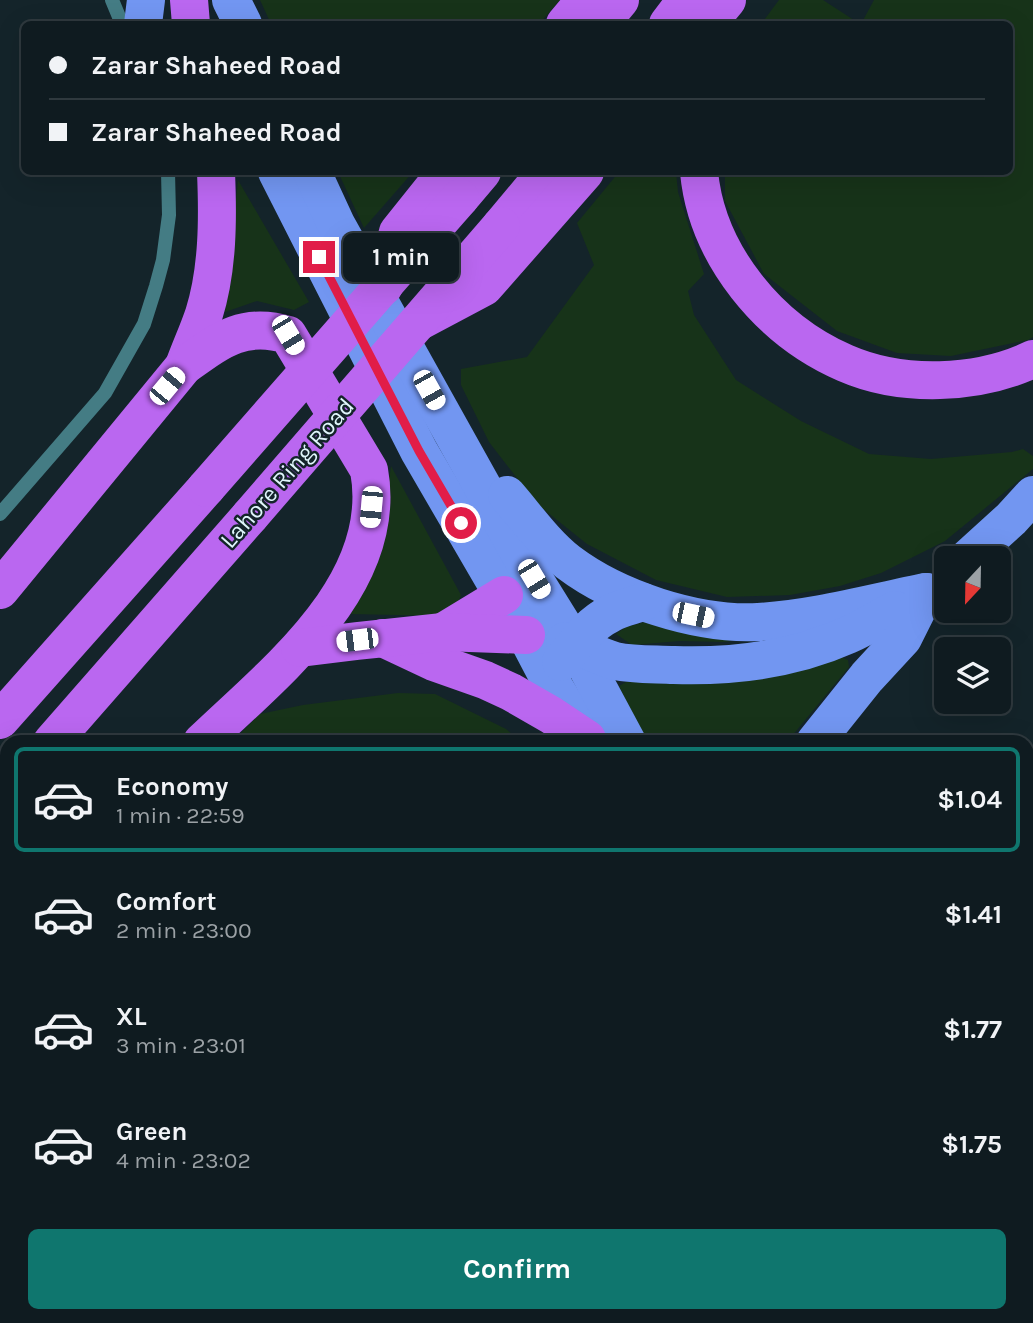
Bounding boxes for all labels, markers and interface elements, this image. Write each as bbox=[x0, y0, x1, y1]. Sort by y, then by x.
text: Zarar Shaheed Road bbox=[91, 50, 342, 81]
text: Zarar Shaheed Road bbox=[91, 117, 342, 148]
callout: 1 min bbox=[344, 232, 459, 282]
route end bbox=[303, 241, 335, 273]
text: 1 min bbox=[372, 244, 430, 271]
car bbox=[269, 312, 308, 358]
car bbox=[146, 363, 189, 409]
car bbox=[410, 367, 449, 413]
street label: Lahore Ring Road bbox=[214, 392, 360, 554]
car bbox=[359, 485, 384, 529]
route start bbox=[445, 507, 477, 539]
north arrow bbox=[934, 546, 1012, 623]
map controls bbox=[934, 546, 1011, 714]
car bbox=[515, 556, 554, 602]
car bbox=[671, 600, 716, 630]
car bbox=[335, 627, 380, 653]
button: layers bbox=[934, 637, 1011, 714]
icon: car bbox=[32, 768, 95, 831]
text: Economy bbox=[116, 771, 228, 802]
text: $1.04 bbox=[937, 784, 1002, 815]
text: 1 min · 22:59 bbox=[116, 802, 245, 829]
icon: car bbox=[32, 883, 95, 946]
text: Comfort bbox=[116, 886, 217, 917]
text: $1.41 bbox=[944, 899, 1002, 930]
text: 2 min · 23:00 bbox=[116, 917, 252, 944]
icon: car bbox=[32, 998, 95, 1061]
text: XL bbox=[116, 1001, 147, 1032]
text: $1.77 bbox=[943, 1014, 1002, 1045]
text: 3 min · 23:01 bbox=[116, 1032, 246, 1059]
icon: car bbox=[32, 1113, 95, 1176]
text: Green bbox=[116, 1116, 188, 1147]
text: $1.75 bbox=[941, 1129, 1002, 1160]
text: 4 min · 23:02 bbox=[116, 1147, 251, 1174]
button: Confirm bbox=[28, 1229, 1006, 1309]

